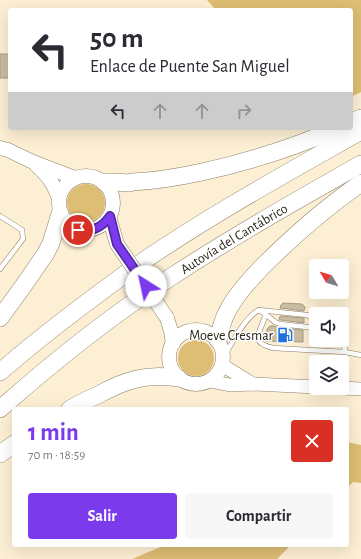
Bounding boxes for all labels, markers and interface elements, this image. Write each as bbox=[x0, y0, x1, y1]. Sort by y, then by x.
icon: left bbox=[24, 24, 76, 76]
text: 50 m bbox=[90, 25, 144, 53]
text: Enlace de Puente San Miguel bbox=[90, 58, 290, 76]
icon: left bbox=[107, 100, 129, 122]
icon: ahead bbox=[149, 100, 171, 122]
icon: ahead bbox=[191, 100, 213, 122]
icon: right bbox=[233, 100, 255, 122]
street label: Autovía del Cantábrico bbox=[178, 201, 290, 277]
pin bbox=[61, 213, 95, 247]
icon: arrive bbox=[67, 219, 89, 241]
north arrow bbox=[309, 259, 349, 299]
map controls bbox=[309, 259, 349, 395]
position arrow bbox=[125, 265, 167, 307]
button: sound bbox=[309, 307, 349, 347]
fuel station icon: Moeve Cresmar bbox=[276, 326, 294, 344]
place label: Moeve Cresmar bbox=[189, 329, 273, 343]
button: layers bbox=[309, 355, 349, 395]
button: close bbox=[291, 420, 333, 462]
text: 1 min bbox=[28, 421, 79, 445]
text: 70 m · 18:59 bbox=[28, 449, 85, 462]
button: Salir bbox=[28, 493, 177, 539]
button: Compartir bbox=[185, 493, 333, 539]

